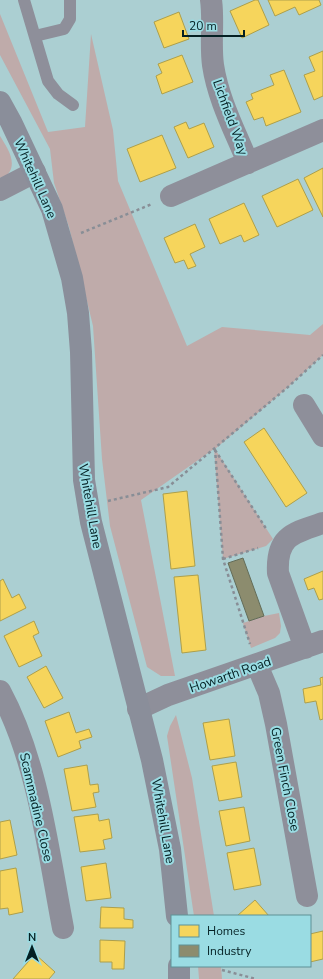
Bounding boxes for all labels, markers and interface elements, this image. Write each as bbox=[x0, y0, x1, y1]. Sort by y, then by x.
scale bar bbox=[183, 12, 244, 38]
text: 20 m bbox=[189, 18, 217, 34]
street label: Lichfield Way bbox=[208, 77, 252, 158]
street label: Whitehill Lane bbox=[9, 136, 61, 221]
street label: Whitehill Lane bbox=[74, 462, 106, 550]
street label: Howarth Road bbox=[187, 653, 274, 697]
street label: Green Finch Close bbox=[266, 726, 304, 833]
street label: Scammadine Close bbox=[15, 751, 57, 863]
street label: Whitehill Lane bbox=[147, 777, 179, 865]
legend bbox=[171, 915, 311, 967]
text: Homes bbox=[207, 923, 245, 939]
north arrow bbox=[12, 927, 52, 967]
text: N bbox=[28, 930, 36, 945]
text: Industry bbox=[207, 943, 252, 959]

